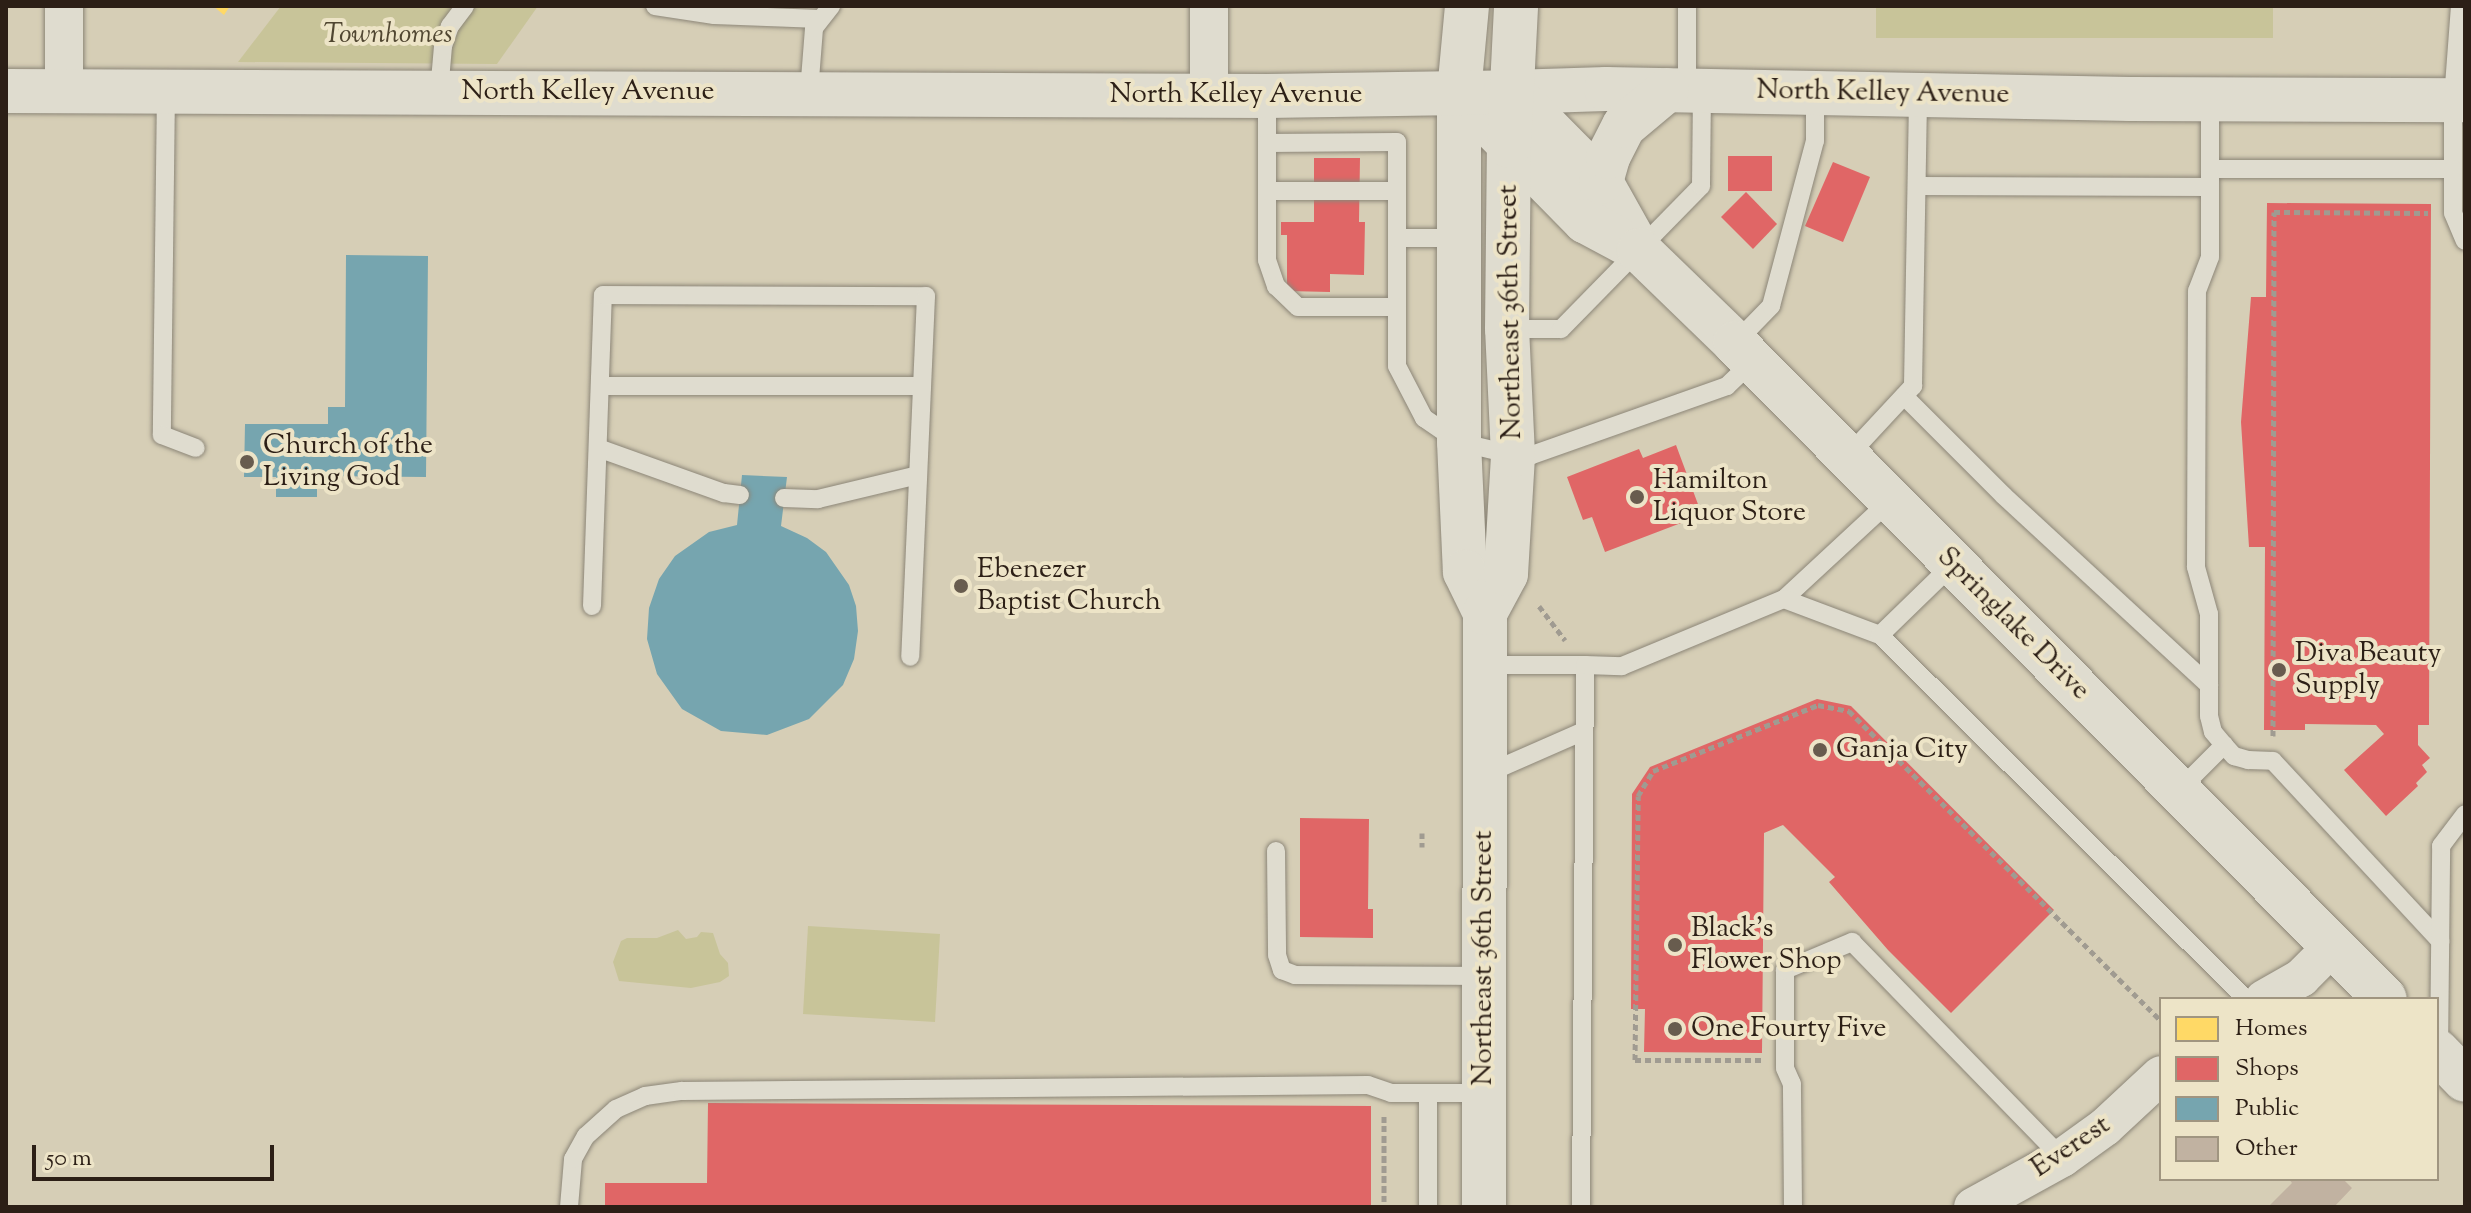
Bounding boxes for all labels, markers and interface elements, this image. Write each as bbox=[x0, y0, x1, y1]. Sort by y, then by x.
park label: Townhomes bbox=[323, 18, 453, 52]
street label: North Kelley Avenue bbox=[1756, 74, 2010, 112]
street label: North Kelley Avenue bbox=[461, 75, 715, 109]
street label: North Kelley Avenue bbox=[1109, 78, 1363, 112]
street label: Northeast 36th Street bbox=[1492, 184, 1530, 440]
place label: Church of the Living God bbox=[263, 429, 433, 495]
marker: Church of the Living God bbox=[238, 453, 256, 471]
place label: Hamilton Liquor Store bbox=[1653, 464, 1806, 530]
marker: Hamilton Liquor Store bbox=[1628, 488, 1646, 506]
street label: Springlake Drive bbox=[1930, 541, 2096, 707]
place label: Ebenezer Baptist Church bbox=[977, 553, 1161, 619]
marker: Ebenezer Baptist Church bbox=[952, 577, 970, 595]
place label: Diva Beauty Supply bbox=[2295, 637, 2441, 703]
marker: Diva Beauty Supply bbox=[2270, 661, 2288, 679]
place label: Ganja City bbox=[1836, 733, 1968, 767]
marker: Ganja City bbox=[1811, 741, 1829, 759]
street label: Northeast 36th Street bbox=[1467, 830, 1501, 1086]
place label: Black's Flower Shop bbox=[1691, 912, 1842, 978]
marker: Black's Flower Shop bbox=[1666, 936, 1684, 954]
legend bbox=[2159, 997, 2439, 1181]
place label: One Fourty Five bbox=[1691, 1012, 1886, 1046]
text: Homes bbox=[2235, 1012, 2307, 1046]
marker: One Fourty Five bbox=[1666, 1020, 1684, 1038]
text: Shops bbox=[2235, 1052, 2299, 1086]
text: Public bbox=[2235, 1092, 2299, 1126]
street label: Everest bbox=[2025, 1108, 2117, 1186]
scale bar bbox=[36, 1129, 278, 1179]
text: Other bbox=[2235, 1132, 2298, 1166]
text: 50 m bbox=[46, 1142, 92, 1176]

